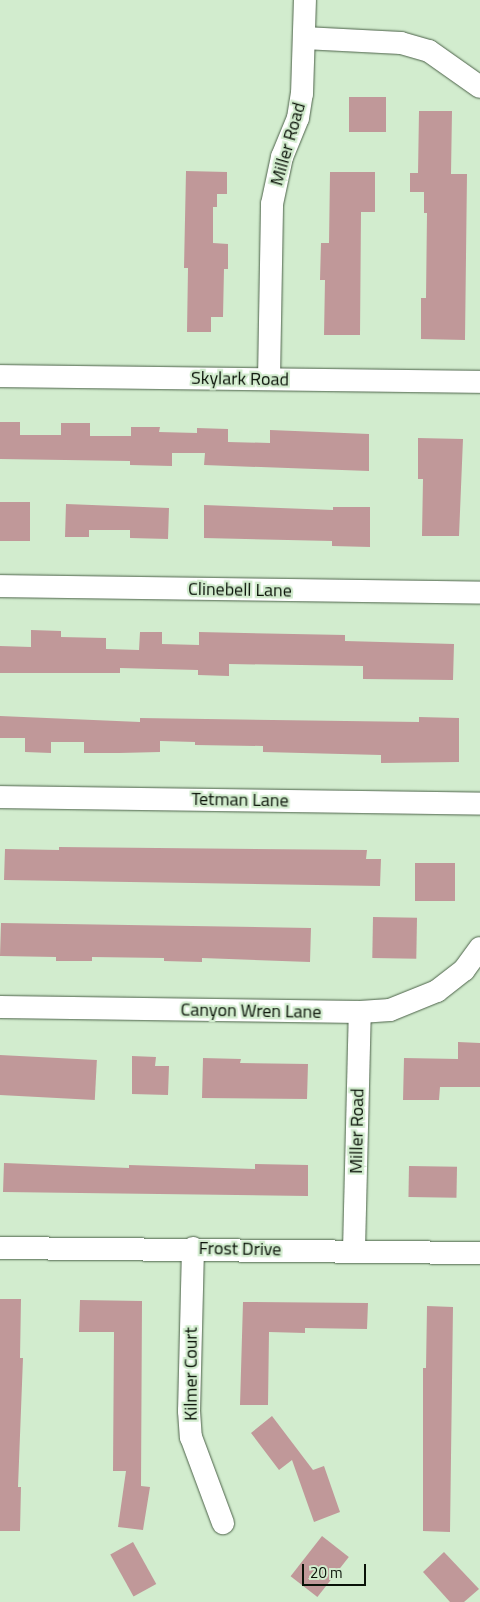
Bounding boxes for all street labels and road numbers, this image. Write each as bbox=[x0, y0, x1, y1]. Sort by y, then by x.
street label: Miller Road bbox=[266, 100, 310, 188]
street label: Skylark Road bbox=[191, 367, 289, 391]
street label: Clinebell Lane bbox=[188, 578, 292, 602]
street label: Tetman Lane bbox=[191, 788, 289, 812]
street label: Canyon Wren Lane bbox=[180, 999, 322, 1023]
street label: Miller Road bbox=[345, 1088, 369, 1174]
street label: Frost Drive bbox=[198, 1237, 282, 1261]
street label: Kilmer Court bbox=[180, 1327, 202, 1421]

